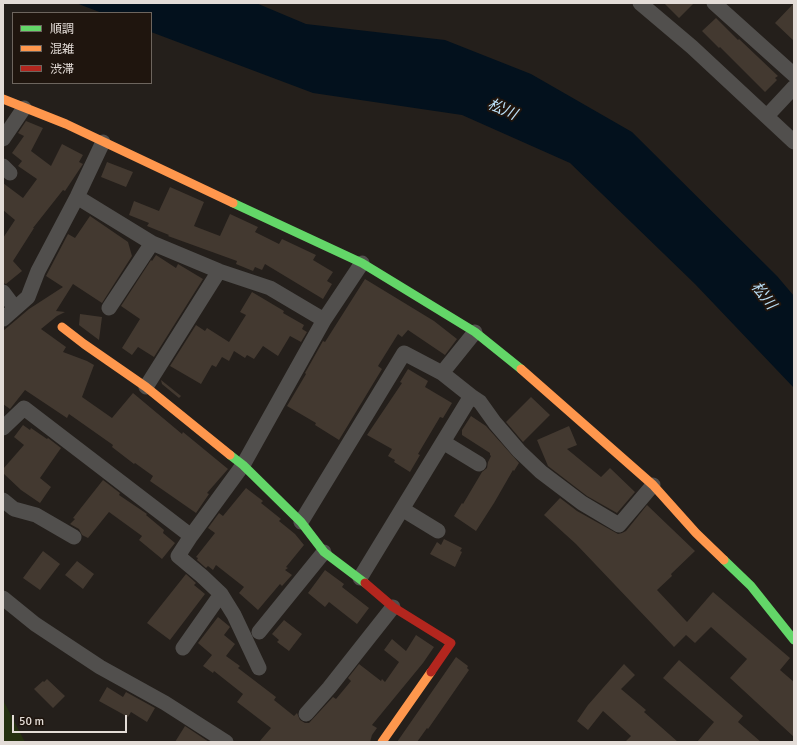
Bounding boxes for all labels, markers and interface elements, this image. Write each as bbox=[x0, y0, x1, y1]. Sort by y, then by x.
legend bbox=[12, 12, 152, 84]
text: 順調 bbox=[50, 22, 74, 37]
text: 混雑 bbox=[50, 42, 74, 57]
text: 渋滞 bbox=[50, 62, 74, 77]
water label: 松川 bbox=[485, 96, 519, 124]
water label: 松川 bbox=[747, 279, 779, 313]
scale bar bbox=[14, 707, 129, 733]
text: 50 m bbox=[19, 714, 44, 729]

